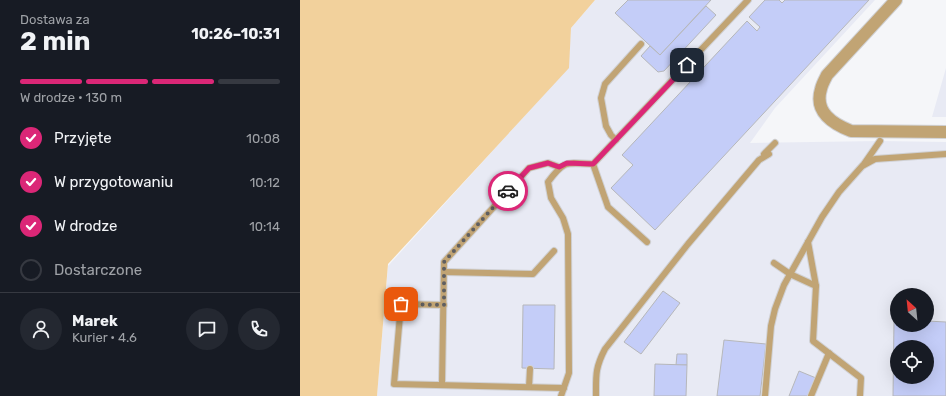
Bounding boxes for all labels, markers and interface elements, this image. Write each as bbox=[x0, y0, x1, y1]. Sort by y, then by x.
text: Dostawa za bbox=[20, 12, 90, 27]
text: 10:26–10:31 bbox=[191, 25, 280, 43]
text: 2 min bbox=[20, 26, 90, 57]
pin bbox=[670, 48, 704, 82]
icon: home bbox=[676, 54, 698, 76]
text: W drodze · 130 m bbox=[20, 90, 122, 105]
icon: check bbox=[20, 127, 42, 149]
text: Przyjęte bbox=[54, 129, 112, 147]
text: 10:08 bbox=[246, 131, 280, 146]
icon: check bbox=[20, 171, 42, 193]
courier bbox=[488, 171, 528, 211]
text: W przygotowaniu bbox=[54, 173, 173, 191]
text: 10:12 bbox=[250, 175, 280, 190]
icon: car bbox=[497, 180, 519, 202]
icon: check bbox=[20, 215, 42, 237]
text: W drodze bbox=[54, 217, 117, 235]
text: 10:14 bbox=[249, 219, 280, 234]
text: Dostarczone bbox=[54, 261, 142, 279]
pin bbox=[384, 287, 418, 321]
north arrow bbox=[890, 288, 934, 332]
map controls bbox=[890, 288, 934, 384]
icon: bag bbox=[390, 293, 412, 315]
button: person bbox=[20, 308, 62, 350]
button: chat bbox=[186, 308, 228, 350]
button: phone bbox=[238, 308, 280, 350]
text: Marek bbox=[72, 312, 118, 330]
text: Kurier · 4.6 bbox=[72, 330, 137, 345]
button: locate bbox=[890, 340, 934, 384]

